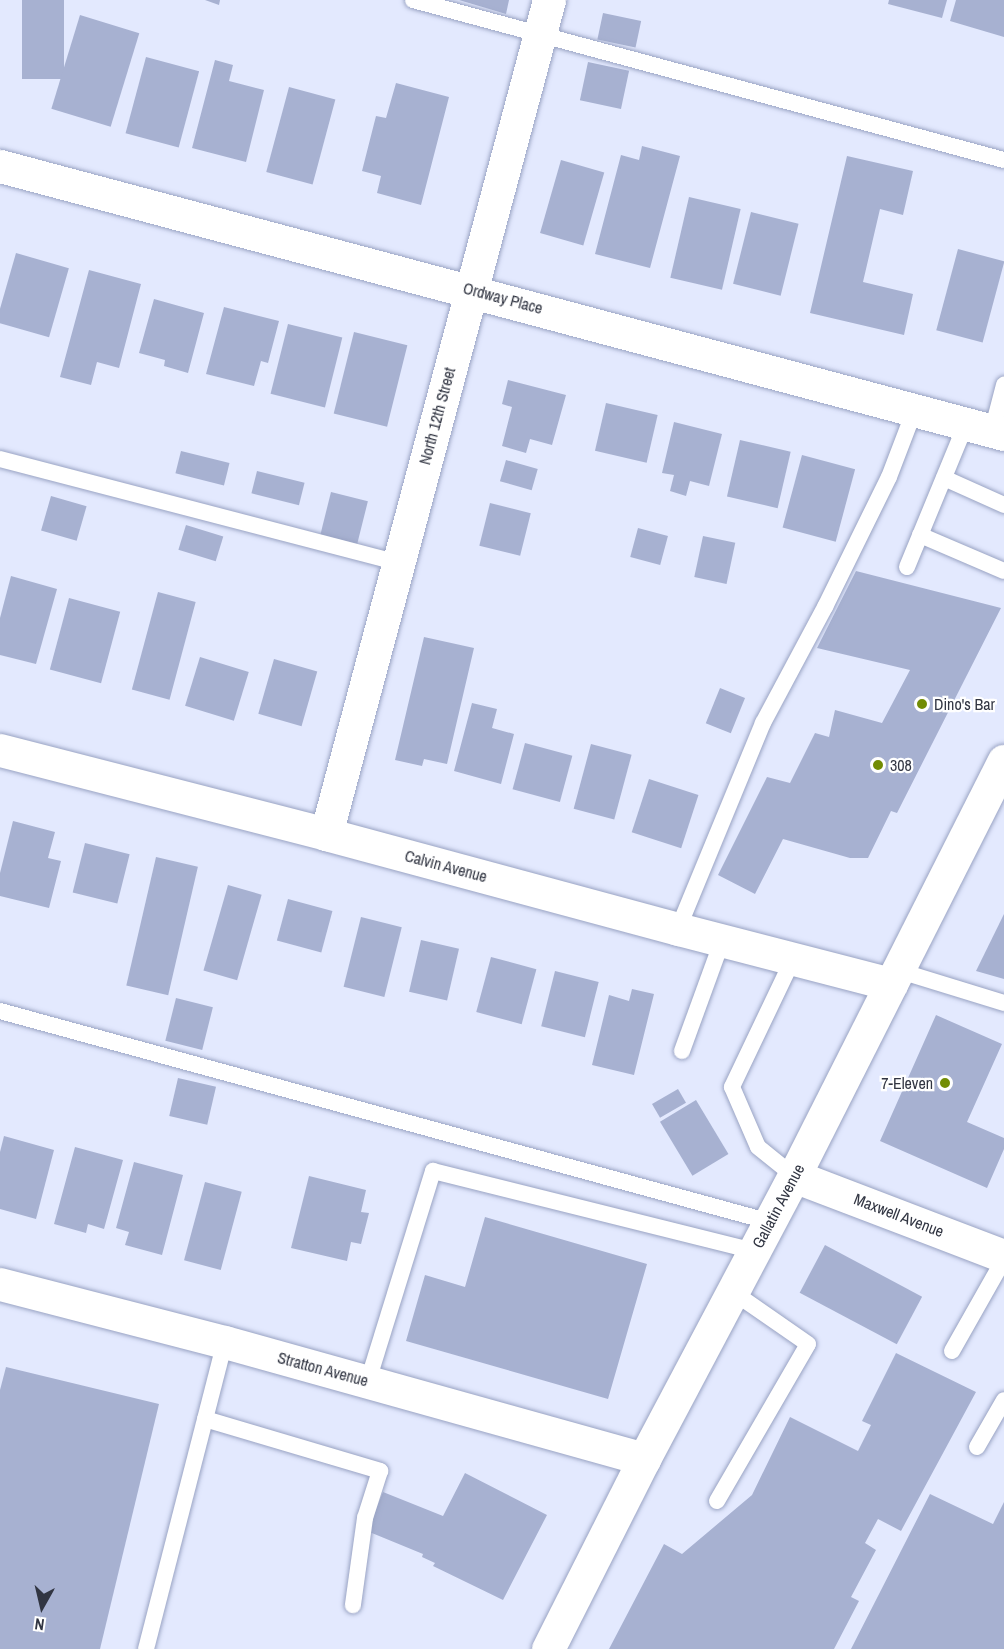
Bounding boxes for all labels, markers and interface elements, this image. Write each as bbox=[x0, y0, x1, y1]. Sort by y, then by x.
street label: Ordway Place bbox=[461, 278, 545, 318]
street label: North 12th Street bbox=[415, 365, 459, 467]
place label: Dino's Bar bbox=[934, 694, 995, 714]
marker: Dino's Bar bbox=[915, 697, 929, 711]
place label: 308 bbox=[890, 755, 912, 775]
marker: 308 bbox=[871, 758, 885, 772]
street label: Calvin Avenue bbox=[402, 846, 490, 886]
place label: 7-Eleven bbox=[881, 1073, 933, 1093]
marker: 7-Eleven bbox=[938, 1076, 952, 1090]
street label: Gallatin Avenue bbox=[748, 1160, 808, 1252]
street label: Maxwell Avenue bbox=[851, 1189, 947, 1241]
street label: Stratton Avenue bbox=[275, 1348, 371, 1390]
north arrow bbox=[12, 1577, 72, 1637]
text: N bbox=[33, 1613, 46, 1636]

